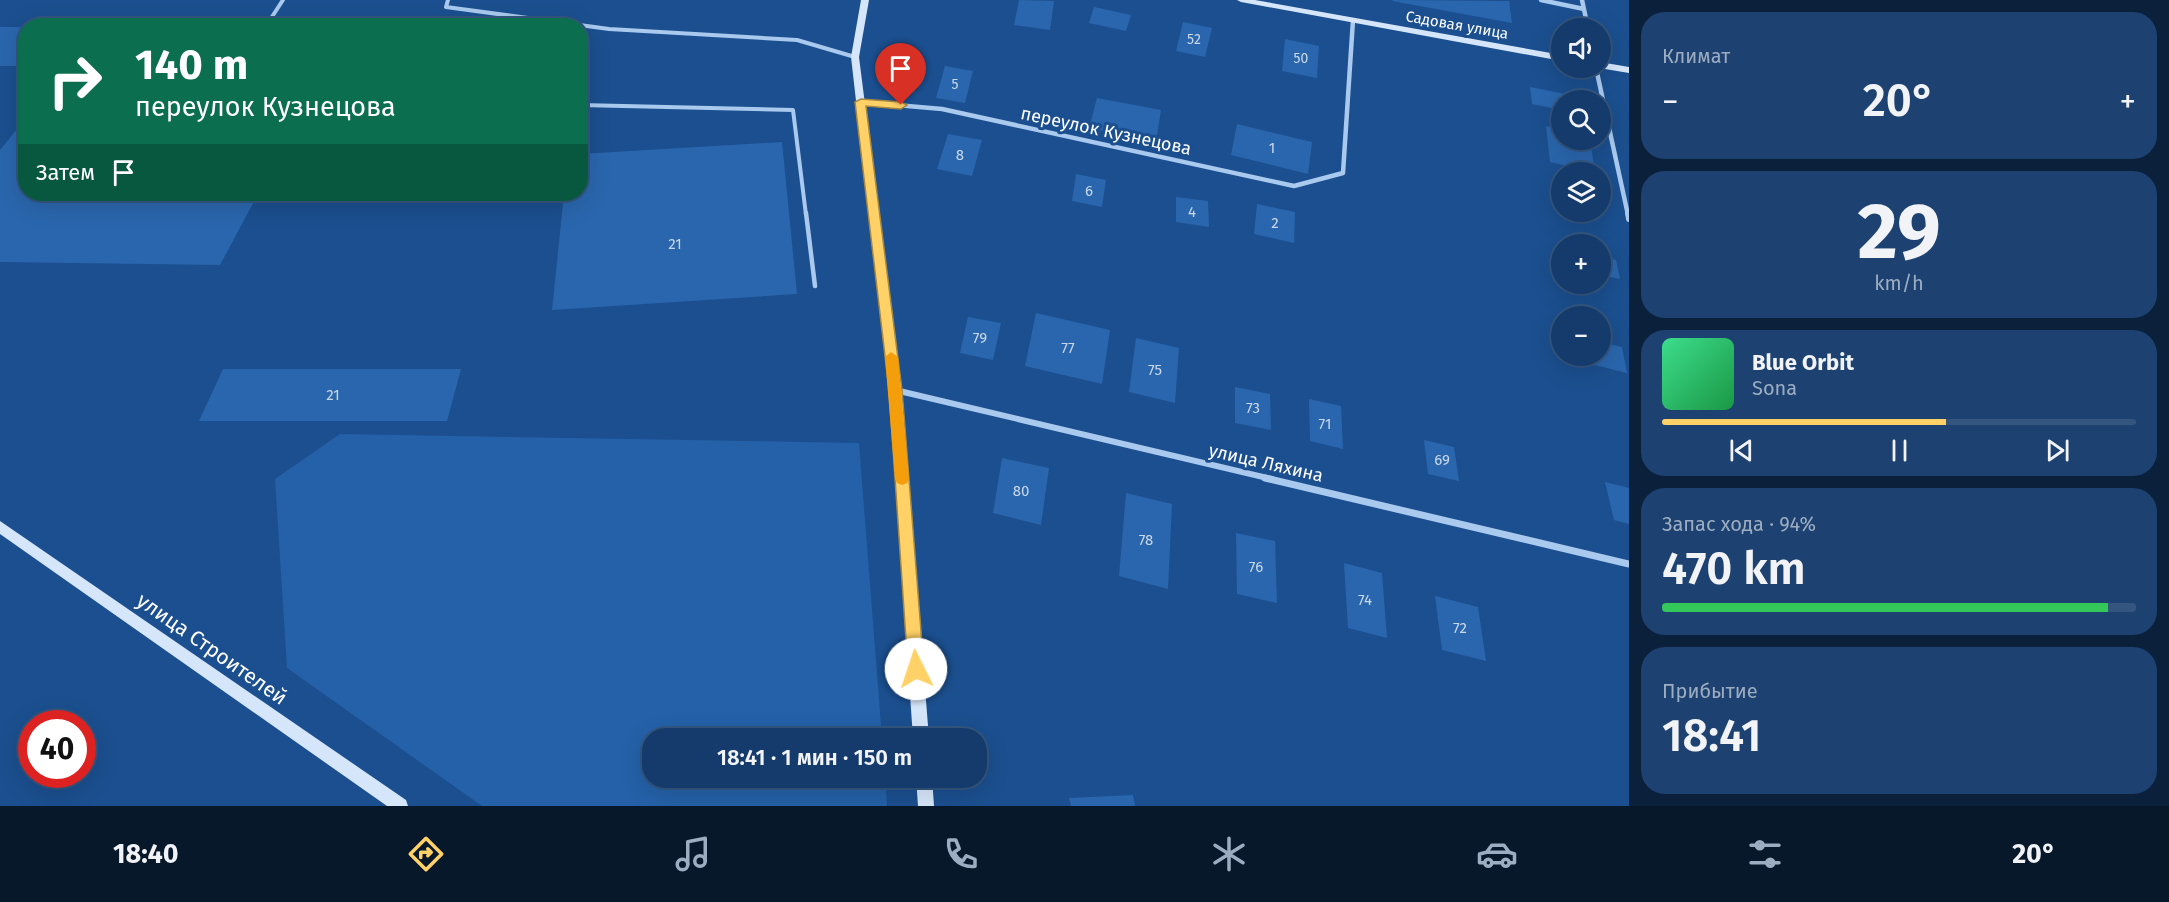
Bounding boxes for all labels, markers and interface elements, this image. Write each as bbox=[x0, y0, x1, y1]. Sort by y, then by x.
street label: Садовая улица bbox=[1404, 7, 1510, 43]
map controls bbox=[1551, 18, 1611, 366]
button: sound bbox=[1551, 18, 1611, 78]
house number: 52 bbox=[1187, 31, 1201, 48]
text: 140 m bbox=[135, 40, 248, 90]
icon: right bbox=[36, 42, 114, 120]
pin bbox=[875, 43, 926, 105]
text: Климат bbox=[1662, 44, 1730, 68]
house number: 50 bbox=[1294, 50, 1309, 67]
icon: arrive bbox=[884, 52, 917, 85]
text: 20° bbox=[1863, 74, 1935, 128]
house number: 5 bbox=[951, 76, 959, 93]
text: − bbox=[1662, 82, 1679, 122]
text: + bbox=[2120, 82, 2136, 122]
button: search bbox=[1551, 90, 1611, 150]
text: переулок Кузнецова bbox=[135, 91, 396, 123]
street label: переулок Кузнецова bbox=[1019, 102, 1193, 160]
house number: 1 bbox=[1269, 139, 1275, 157]
house number: 8 bbox=[956, 146, 964, 164]
icon: arrive bbox=[107, 156, 140, 189]
text: Затем bbox=[36, 159, 95, 186]
button: layers bbox=[1551, 162, 1611, 222]
house number: 6 bbox=[1085, 182, 1093, 200]
text: 29 bbox=[1857, 185, 1941, 279]
house number: 4 bbox=[1188, 203, 1196, 221]
house number: 2 bbox=[1271, 214, 1279, 232]
button: + bbox=[1551, 234, 1611, 294]
house number: 21 bbox=[668, 235, 682, 253]
text: km/h bbox=[1874, 271, 1924, 295]
button: − bbox=[1551, 306, 1611, 366]
house number: 79 bbox=[973, 329, 987, 347]
house number: 77 bbox=[1061, 339, 1075, 357]
text: Blue Orbit bbox=[1752, 349, 1854, 376]
house number: 75 bbox=[1148, 361, 1162, 379]
text: Sona bbox=[1752, 376, 1797, 400]
house number: 21 bbox=[326, 386, 340, 404]
house number: 73 bbox=[1246, 399, 1260, 417]
house number: 71 bbox=[1319, 415, 1331, 433]
icon: previous bbox=[1725, 434, 1758, 467]
icon: pause bbox=[1883, 434, 1916, 467]
icon: next bbox=[2041, 434, 2074, 467]
street label: улица Ляхина bbox=[1207, 439, 1325, 487]
house number: 69 bbox=[1434, 451, 1450, 469]
house number: 80 bbox=[1013, 482, 1029, 500]
text: Запас хода · 94% bbox=[1662, 512, 1816, 536]
house number: 78 bbox=[1139, 531, 1153, 549]
text: 470 km bbox=[1662, 542, 1806, 596]
house number: 76 bbox=[1249, 558, 1263, 576]
street label: улица Строителей bbox=[132, 587, 292, 711]
house number: 74 bbox=[1358, 591, 1372, 609]
house number: 72 bbox=[1453, 619, 1467, 637]
position arrow bbox=[884, 637, 948, 701]
text: Прибытие bbox=[1662, 679, 1758, 703]
text: 18:41 bbox=[1662, 709, 1761, 763]
speed limit sign: 40 bbox=[18, 710, 96, 788]
text: 18:41 · 1 мин · 150 m bbox=[717, 744, 912, 771]
icon: directions bbox=[405, 833, 447, 875]
icon: music bbox=[672, 833, 714, 875]
icon: phone bbox=[940, 833, 982, 875]
icon: climate bbox=[1208, 833, 1250, 875]
icon: car bbox=[1476, 833, 1518, 875]
icon: filters bbox=[1744, 833, 1786, 875]
text: 18:40 bbox=[113, 838, 179, 870]
text: 20° bbox=[2012, 838, 2056, 870]

